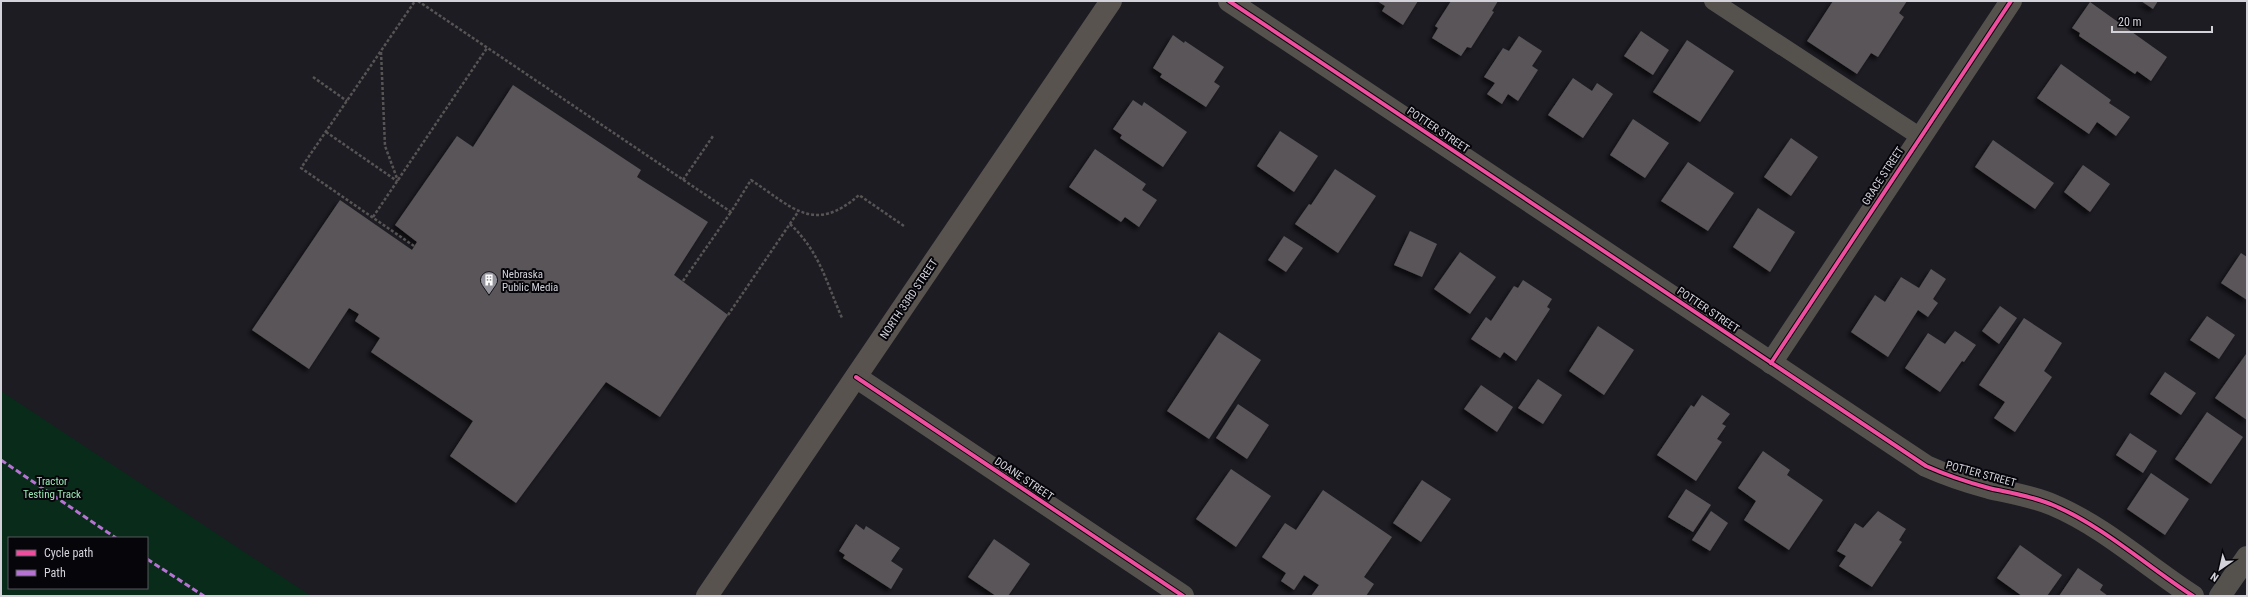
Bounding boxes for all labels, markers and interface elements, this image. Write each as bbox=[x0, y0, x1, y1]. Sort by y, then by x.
scale bar bbox=[2112, 8, 2212, 34]
text: 20 m bbox=[2118, 15, 2142, 29]
street label: POTTER STREET bbox=[1405, 104, 1472, 156]
street label: GRACE STREET bbox=[1859, 144, 1907, 208]
street label: NORTH 33RD STREET bbox=[877, 256, 941, 341]
place label: Nebraska Public Media bbox=[502, 268, 558, 294]
building icon: Nebraska Public Media bbox=[479, 270, 499, 295]
street label: POTTER STREET bbox=[1675, 284, 1742, 336]
street label: DOANE STREET bbox=[992, 455, 1056, 504]
street label: POTTER STREET bbox=[1945, 458, 2018, 490]
park label: Tractor Testing Track bbox=[23, 475, 81, 501]
legend bbox=[8, 537, 148, 589]
text: Cycle path bbox=[44, 546, 94, 560]
north arrow bbox=[2200, 549, 2240, 589]
text: Path bbox=[44, 566, 66, 580]
text: N bbox=[2208, 569, 2221, 584]

